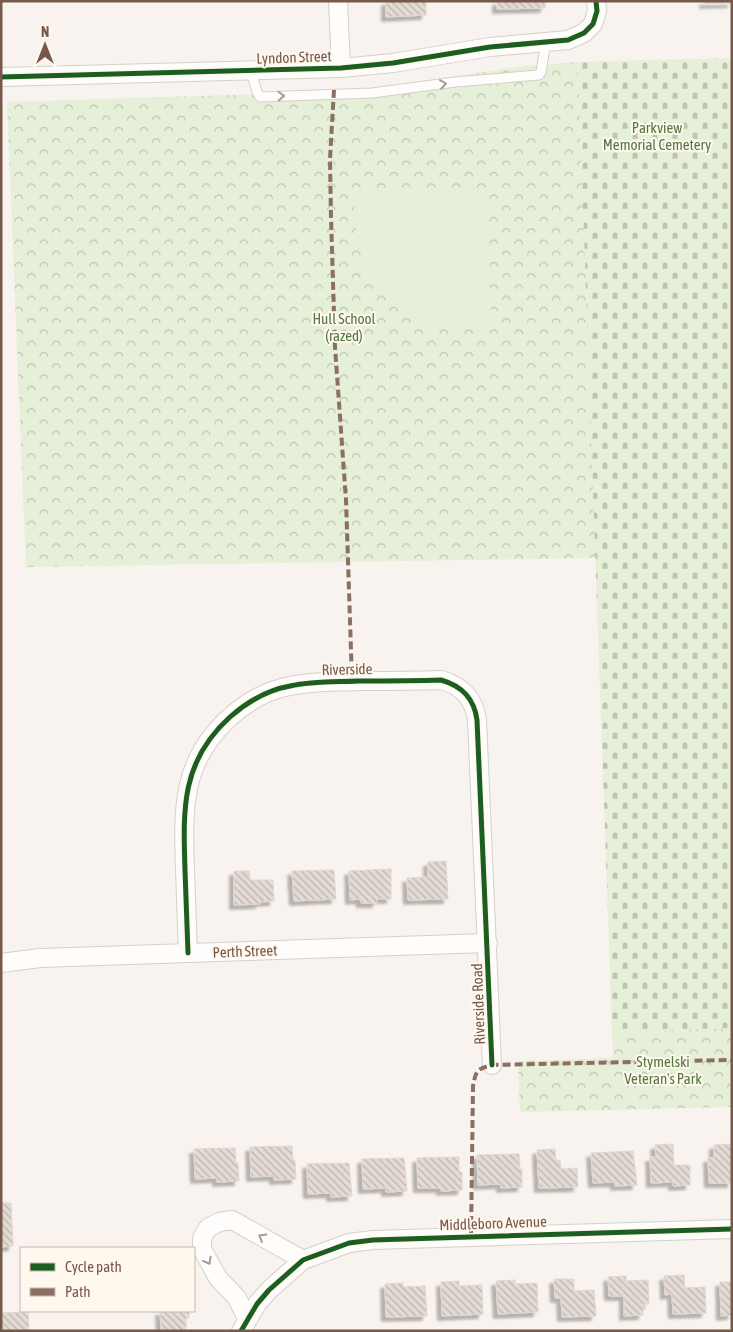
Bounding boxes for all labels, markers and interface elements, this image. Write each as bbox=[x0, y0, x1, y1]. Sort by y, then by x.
north arrow bbox=[20, 20, 70, 70]
text: N bbox=[41, 24, 49, 40]
street label: Lyndon Street bbox=[256, 47, 332, 67]
one-way arrow bbox=[440, 79, 448, 90]
one-way arrow bbox=[278, 91, 286, 102]
park label: Parkview Memorial Cemetery bbox=[603, 119, 711, 153]
park label: Hull School (razed) bbox=[312, 310, 376, 344]
street label: Riverside bbox=[321, 660, 373, 678]
street label: Perth Street bbox=[212, 941, 278, 961]
street label: Riverside Road bbox=[468, 963, 488, 1045]
park label: Stymelski Veteran's Park bbox=[624, 1053, 702, 1087]
street label: Middleboro Avenue bbox=[439, 1213, 547, 1233]
one-way arrow bbox=[258, 1234, 267, 1244]
legend bbox=[20, 1247, 195, 1312]
one-way arrow bbox=[202, 1256, 212, 1265]
text: Cycle path bbox=[65, 1258, 122, 1275]
text: Path bbox=[65, 1283, 91, 1300]

